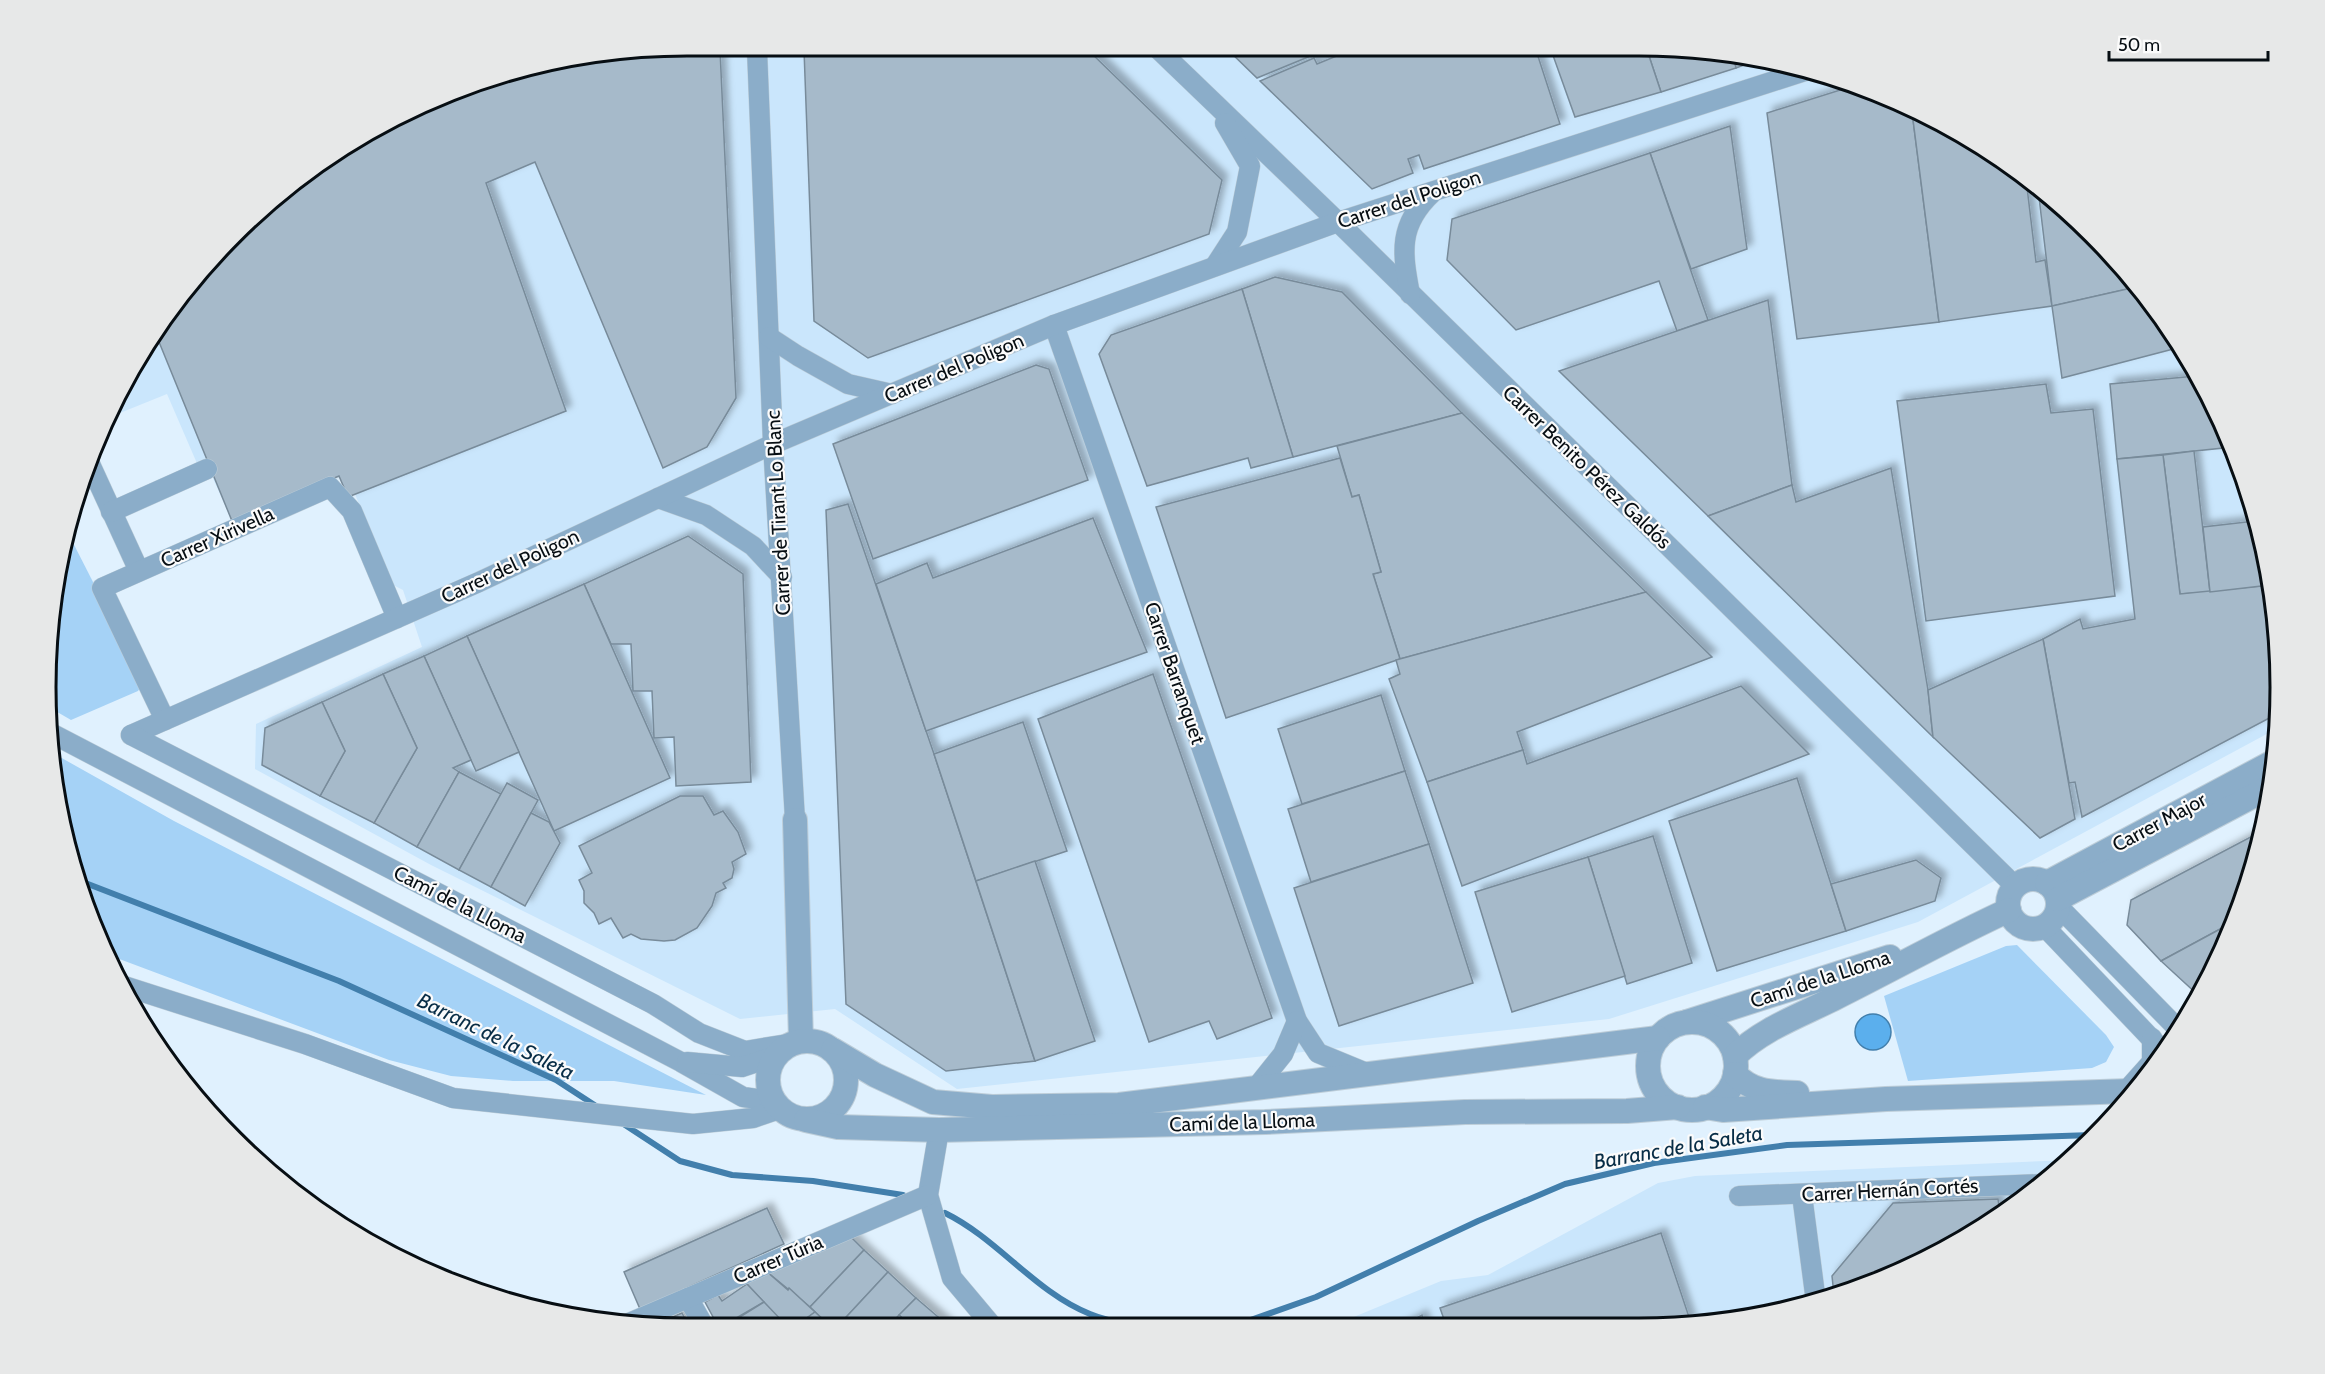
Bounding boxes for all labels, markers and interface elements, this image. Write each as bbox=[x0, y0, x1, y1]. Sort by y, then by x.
scale bar bbox=[2109, 24, 2268, 62]
text: 50 m bbox=[2118, 34, 2160, 56]
street label: Carrer del Poligon bbox=[1334, 165, 1484, 233]
street label: Carrer del Poligon bbox=[881, 328, 1027, 408]
street label: Carrer Benito Pérez Galdós bbox=[1498, 380, 1676, 554]
street label: Carrer de Tirant Lo Blanc bbox=[761, 410, 795, 616]
street label: Carrer Xirivella bbox=[157, 501, 278, 573]
street label: Carrer del Poligon bbox=[437, 524, 583, 608]
street label: Carrer Barranquet bbox=[1139, 599, 1211, 747]
street label: Carrer Major bbox=[2108, 787, 2211, 857]
street label: Camí de la Lloma bbox=[390, 860, 531, 948]
street label: Camí de la Lloma bbox=[1747, 945, 1893, 1013]
water label: Barranc de la Saleta bbox=[414, 987, 578, 1085]
street label: Camí de la Lloma bbox=[1169, 1107, 1316, 1137]
water label: Barranc de la Saleta bbox=[1592, 1120, 1764, 1174]
street label: Carrer Hernán Cortés bbox=[1801, 1173, 1979, 1207]
street label: Carrer Túria bbox=[730, 1229, 827, 1289]

